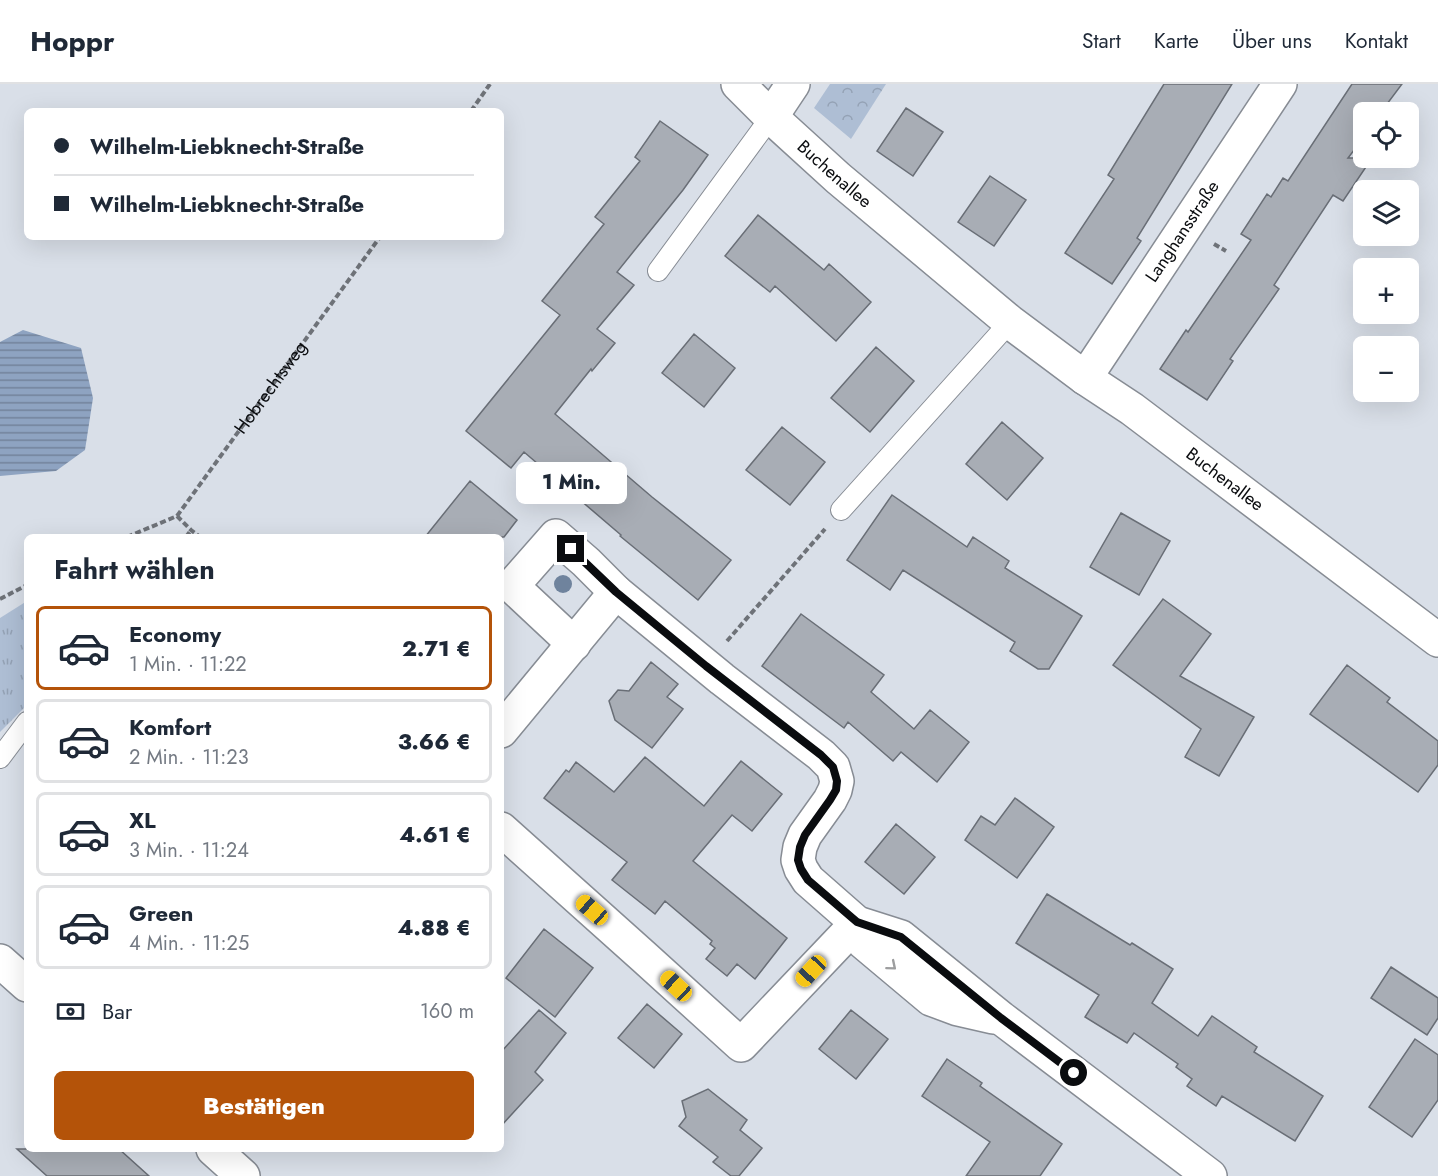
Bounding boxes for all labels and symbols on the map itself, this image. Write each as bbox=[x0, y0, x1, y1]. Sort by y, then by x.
street label: Buchenallee bbox=[791, 134, 877, 214]
street label: Langhansstraße bbox=[1139, 175, 1226, 287]
street label: Hobrechtsweg bbox=[228, 336, 313, 439]
street label: Buchenallee bbox=[1181, 441, 1269, 517]
callout: 1 Min. bbox=[516, 462, 626, 504]
route end bbox=[557, 535, 584, 562]
car bbox=[573, 891, 611, 929]
car bbox=[792, 952, 830, 990]
one-way arrow bbox=[885, 959, 896, 970]
car bbox=[657, 967, 695, 1005]
route start bbox=[1060, 1059, 1087, 1086]

